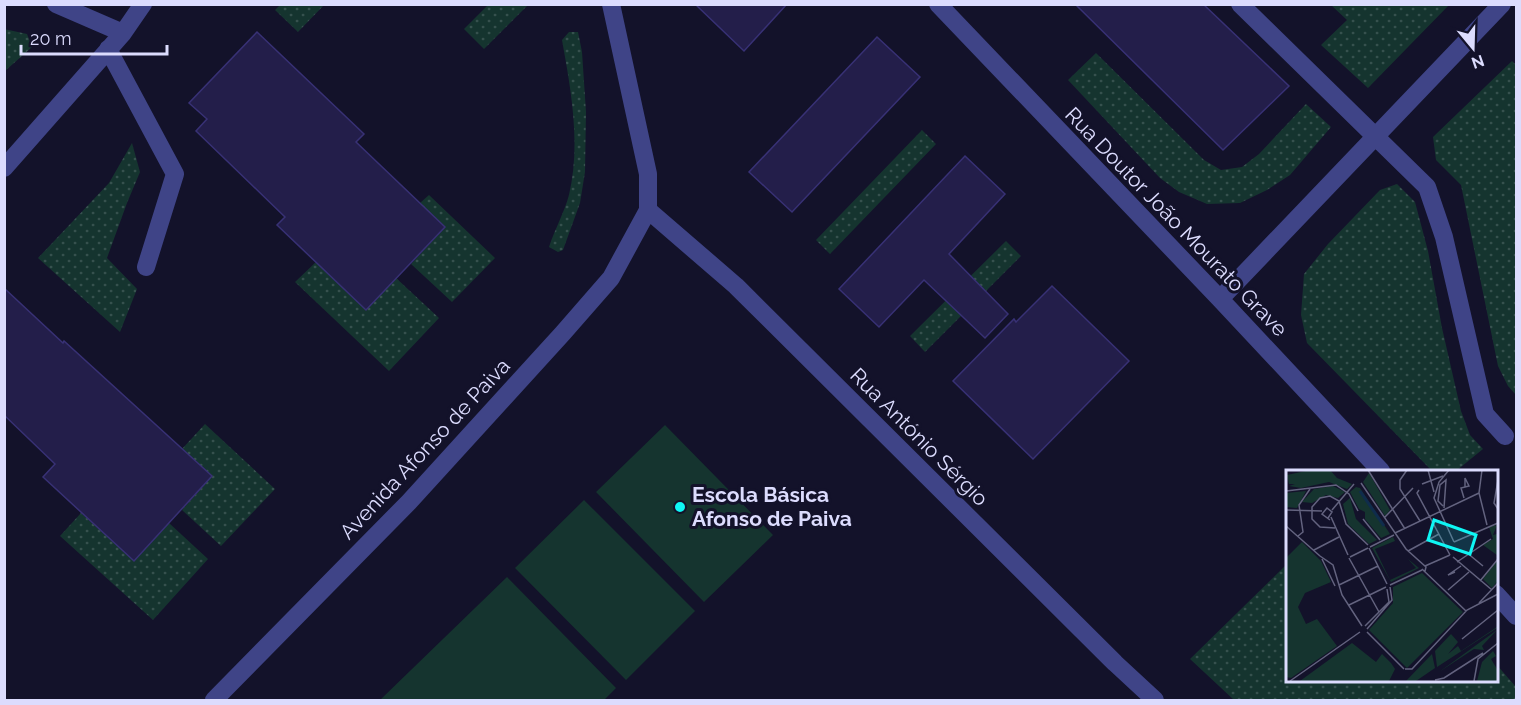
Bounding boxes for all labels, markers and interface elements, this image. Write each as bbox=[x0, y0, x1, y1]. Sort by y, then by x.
scale bar bbox=[21, 18, 166, 56]
north arrow bbox=[1443, 18, 1503, 78]
text: 20 m bbox=[30, 28, 72, 49]
text: N bbox=[1469, 51, 1487, 73]
street label: Rua Doutor João Mourato Grave bbox=[1060, 102, 1293, 341]
street label: Avenida Afonso de Paiva bbox=[334, 353, 515, 544]
street label: Rua António Sérgio bbox=[845, 362, 994, 511]
inset map bbox=[1286, 470, 1497, 681]
place label: Escola Básica Afonso de Paiva bbox=[692, 482, 852, 531]
marker: Escola Básica Afonso de Paiva bbox=[673, 500, 687, 514]

